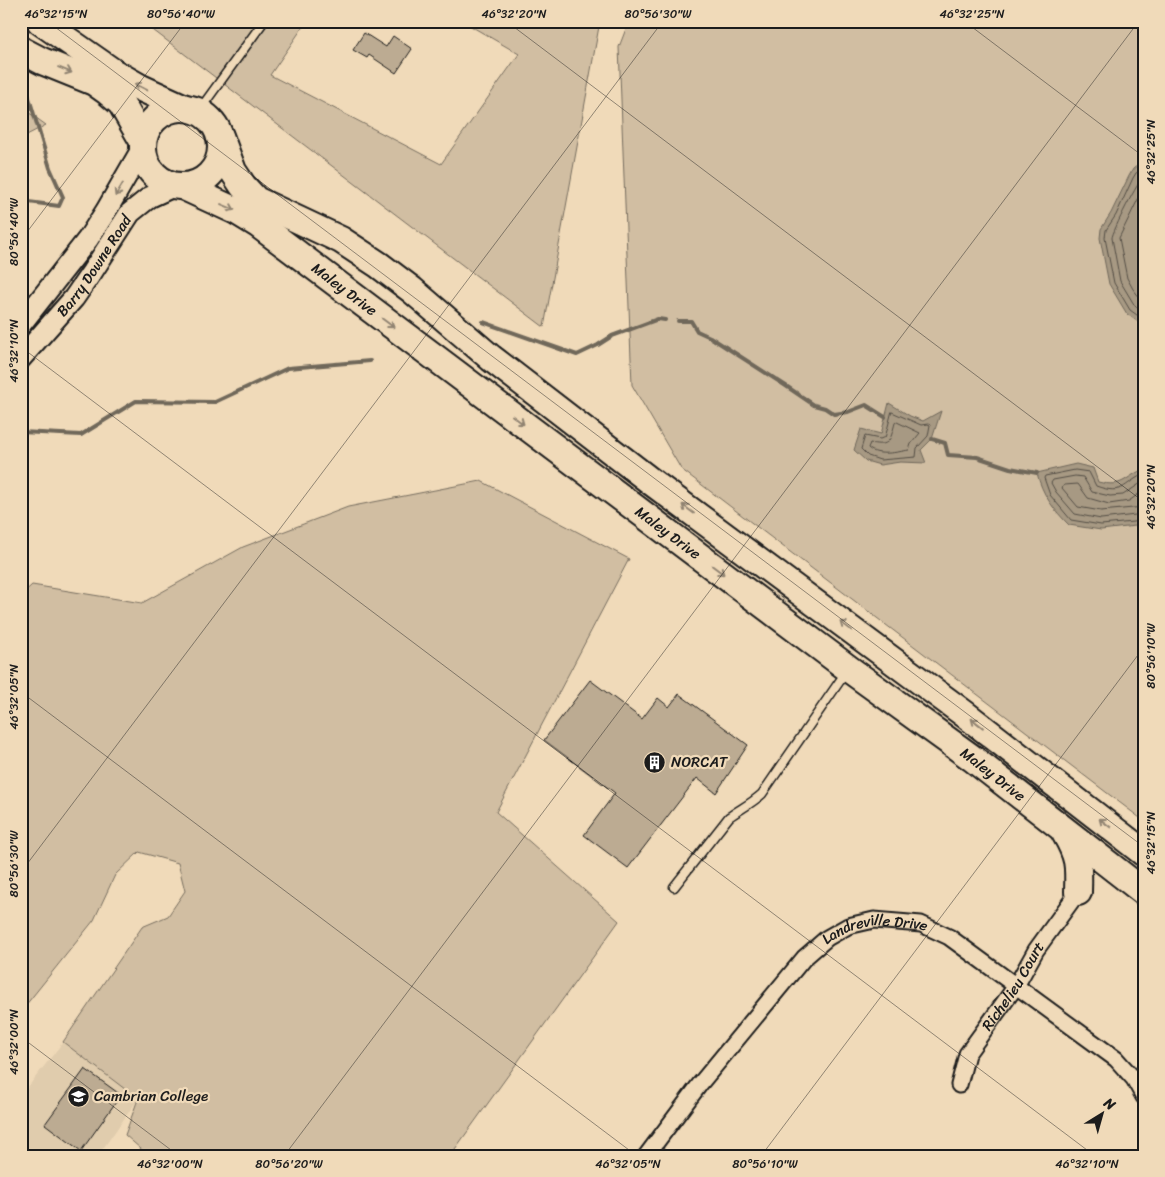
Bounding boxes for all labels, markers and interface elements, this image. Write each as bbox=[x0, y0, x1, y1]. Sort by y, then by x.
text: 46°32'15"N bbox=[24, 3, 88, 25]
text: 80°56'40"W bbox=[147, 3, 216, 25]
text: 46°32'20"N bbox=[481, 3, 547, 25]
text: 80°56'30"W bbox=[625, 3, 692, 25]
text: 46°32'25"N bbox=[940, 3, 1005, 25]
one-way arrow bbox=[57, 66, 72, 76]
one-way arrow bbox=[134, 82, 149, 91]
text: 46°32'25"N bbox=[1140, 119, 1162, 184]
one-way arrow bbox=[113, 182, 123, 196]
text: 80°56'40"W bbox=[3, 197, 25, 266]
one-way arrow bbox=[220, 203, 235, 213]
street label: Barry Downe Road bbox=[50, 209, 139, 323]
street label: Maley Drive bbox=[306, 256, 383, 323]
one-way arrow bbox=[381, 317, 394, 328]
text: 46°32'10"N bbox=[3, 319, 25, 383]
one-way arrow bbox=[511, 415, 524, 426]
text: 46°32'20"N bbox=[1140, 464, 1162, 530]
street label: Maley Drive bbox=[629, 499, 707, 567]
one-way arrow bbox=[682, 503, 695, 514]
one-way arrow bbox=[711, 565, 724, 576]
one-way arrow bbox=[840, 621, 854, 631]
text: 80°56'10"W bbox=[1140, 622, 1162, 689]
text: 46°32'05"N bbox=[3, 663, 25, 730]
one-way arrow bbox=[970, 718, 984, 728]
street label: Maley Drive bbox=[955, 740, 1032, 809]
place label: NORCAT bbox=[671, 749, 729, 775]
building icon: NORCAT bbox=[643, 750, 667, 774]
text: 46°32'15"N bbox=[1140, 811, 1162, 875]
one-way arrow bbox=[1099, 817, 1112, 828]
text: 80°56'30"W bbox=[3, 830, 25, 897]
street label: Landreville Drive bbox=[815, 907, 933, 951]
street label: Richelieu Court bbox=[975, 936, 1051, 1036]
text: 46°32'00"N bbox=[3, 1008, 25, 1075]
place label: Cambrian College bbox=[94, 1083, 208, 1109]
school or university icon: Cambrian College bbox=[66, 1084, 90, 1108]
north arrow bbox=[1078, 1090, 1128, 1140]
text: N bbox=[1097, 1091, 1121, 1117]
text: 46°32'00"N bbox=[137, 1153, 204, 1175]
text: 80°56'20"W bbox=[255, 1153, 323, 1175]
text: 46°32'05"N bbox=[595, 1153, 662, 1175]
text: 80°56'10"W bbox=[732, 1153, 799, 1175]
text: 46°32'10"N bbox=[1055, 1153, 1119, 1175]

